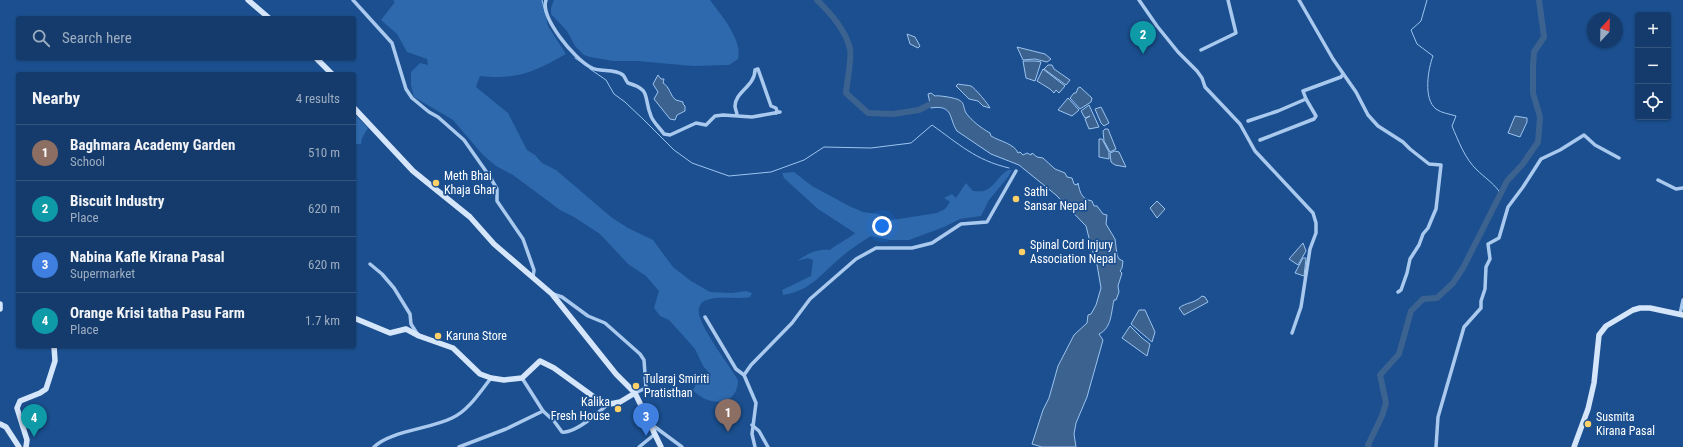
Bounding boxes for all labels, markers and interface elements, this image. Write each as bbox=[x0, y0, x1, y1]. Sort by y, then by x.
north arrow bbox=[1587, 12, 1623, 48]
map controls bbox=[1635, 12, 1671, 120]
button: + bbox=[1635, 12, 1671, 48]
search box bbox=[16, 16, 356, 60]
pin: 2 bbox=[1130, 21, 1156, 54]
icon: search bbox=[30, 27, 52, 49]
text: Search here bbox=[62, 29, 132, 47]
button: − bbox=[1635, 48, 1671, 84]
button: locate bbox=[1635, 84, 1671, 120]
text: Nearby bbox=[32, 88, 80, 108]
text: 4 results bbox=[296, 91, 340, 106]
text: Baghmara Academy Garden bbox=[70, 136, 235, 154]
text: 1 bbox=[42, 145, 48, 160]
text: 510 m bbox=[308, 145, 340, 160]
text: School bbox=[70, 154, 105, 169]
place label: Meth Bhai Khaja Ghar bbox=[444, 169, 496, 197]
marker: Meth Bhai Khaja Ghar bbox=[431, 178, 441, 188]
place label: Sathi Sansar Nepal bbox=[1024, 185, 1087, 213]
text: Biscuit Industry bbox=[70, 192, 165, 210]
marker: Sathi Sansar Nepal bbox=[1011, 194, 1021, 204]
text: 2 bbox=[42, 201, 48, 216]
text: 620 m bbox=[308, 201, 340, 216]
text: Place bbox=[70, 210, 99, 225]
your location bbox=[872, 216, 892, 236]
place label: Spinal Cord Injury Association Nepal bbox=[1030, 238, 1116, 266]
marker: Spinal Cord Injury Association Nepal bbox=[1017, 247, 1027, 257]
text: Nabina Kafle Kirana Pasal bbox=[70, 248, 225, 266]
text: 3 bbox=[42, 257, 48, 272]
text: 620 m bbox=[308, 257, 340, 272]
text: Supermarket bbox=[70, 266, 135, 281]
text: Orange Krisi tatha Pasu Farm bbox=[70, 304, 245, 322]
text: 4 bbox=[42, 313, 48, 328]
text: 1.7 km bbox=[305, 313, 340, 328]
text: Place bbox=[70, 322, 99, 337]
place label: Karuna Store bbox=[446, 329, 507, 343]
marker: Karuna Store bbox=[433, 331, 443, 341]
place label: Tularaj Smiriti Pratisthan bbox=[644, 372, 709, 400]
marker: Tularaj Smiriti Pratisthan bbox=[631, 381, 641, 391]
place label: Kalika Fresh House bbox=[551, 395, 610, 423]
pin: 1 bbox=[715, 399, 741, 432]
pin: 3 bbox=[633, 403, 659, 436]
pin: 4 bbox=[21, 404, 47, 437]
marker: Kalika Fresh House bbox=[613, 404, 623, 414]
place label: Susmita Kirana Pasal bbox=[1596, 410, 1655, 438]
marker: Susmita Kirana Pasal bbox=[1583, 419, 1593, 429]

